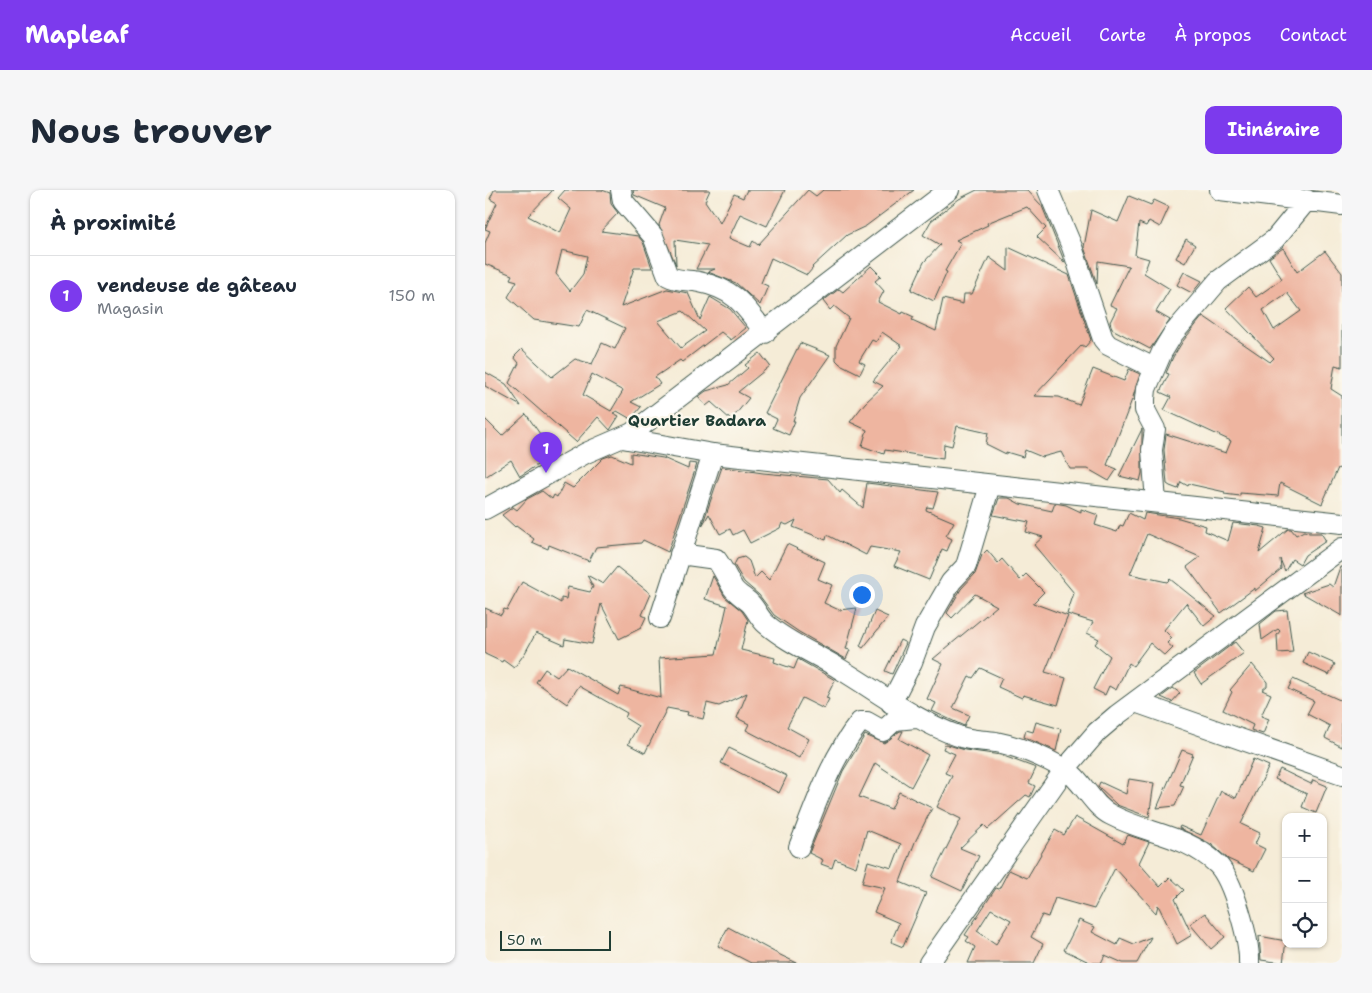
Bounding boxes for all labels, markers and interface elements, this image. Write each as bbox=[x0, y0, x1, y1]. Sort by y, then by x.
text: Mapleaf bbox=[25, 19, 129, 51]
text: Accueil bbox=[1010, 23, 1071, 47]
text: Carte bbox=[1099, 23, 1146, 47]
text: À propos bbox=[1174, 23, 1252, 47]
text: Contact bbox=[1280, 23, 1347, 47]
button: Itinéraire bbox=[1205, 106, 1342, 154]
text: Nous trouver bbox=[30, 107, 272, 154]
text: À proximité bbox=[50, 209, 176, 237]
text: vendeuse de gâteau bbox=[97, 273, 297, 298]
text: 1 bbox=[62, 285, 70, 306]
text: 150 m bbox=[388, 285, 435, 306]
text: Magasin bbox=[97, 298, 163, 319]
district label: Quartier Badara bbox=[628, 410, 766, 431]
pin: 1 bbox=[530, 432, 562, 473]
your location bbox=[849, 582, 875, 608]
map controls bbox=[1282, 813, 1327, 948]
button: + bbox=[1282, 813, 1327, 858]
button: − bbox=[1282, 858, 1327, 903]
button: locate bbox=[1282, 903, 1327, 948]
scale bar bbox=[500, 928, 611, 951]
text: 50 m bbox=[507, 931, 542, 949]

